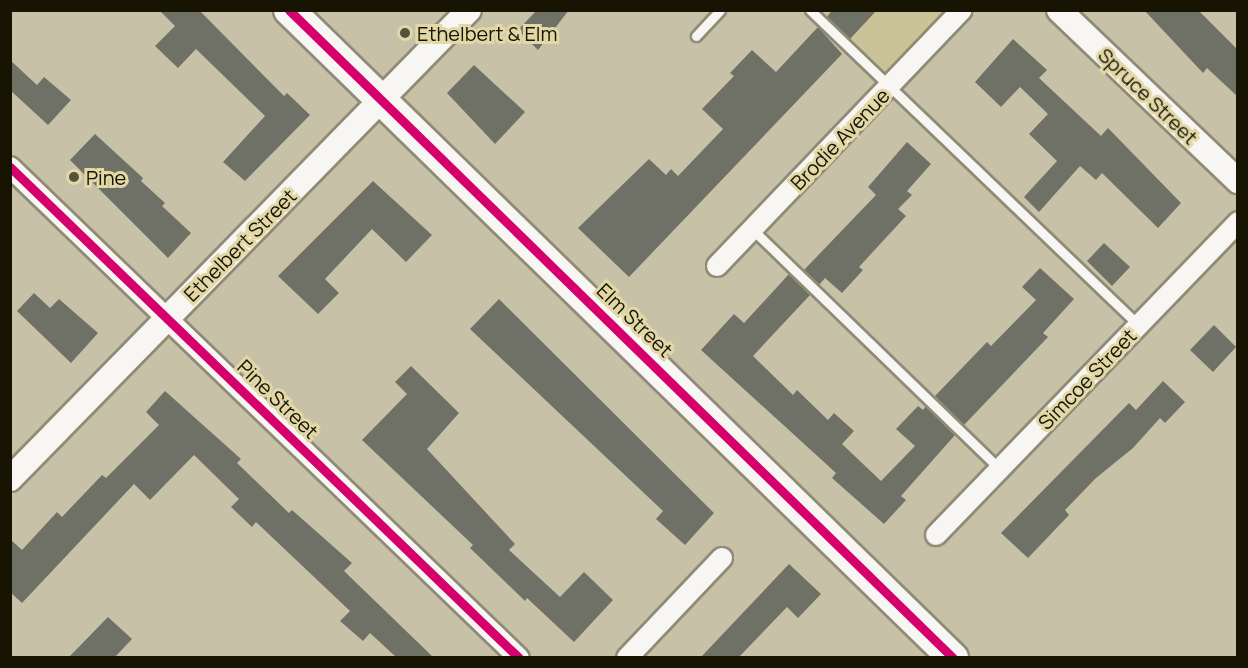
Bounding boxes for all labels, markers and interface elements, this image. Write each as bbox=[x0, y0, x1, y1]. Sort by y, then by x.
place label: Ethelbert & Elm bbox=[417, 21, 557, 45]
marker: Ethelbert & Elm bbox=[398, 26, 412, 40]
street label: Spruce Street bbox=[1093, 43, 1203, 149]
street label: Brodie Avenue bbox=[786, 83, 894, 195]
place label: Pine bbox=[86, 165, 126, 189]
marker: Pine bbox=[67, 170, 81, 184]
street label: Ethelbert Street bbox=[179, 184, 301, 306]
street label: Elm Street bbox=[592, 278, 678, 362]
street label: Simcoe Street bbox=[1033, 324, 1141, 434]
street label: Pine Street bbox=[233, 355, 323, 443]

